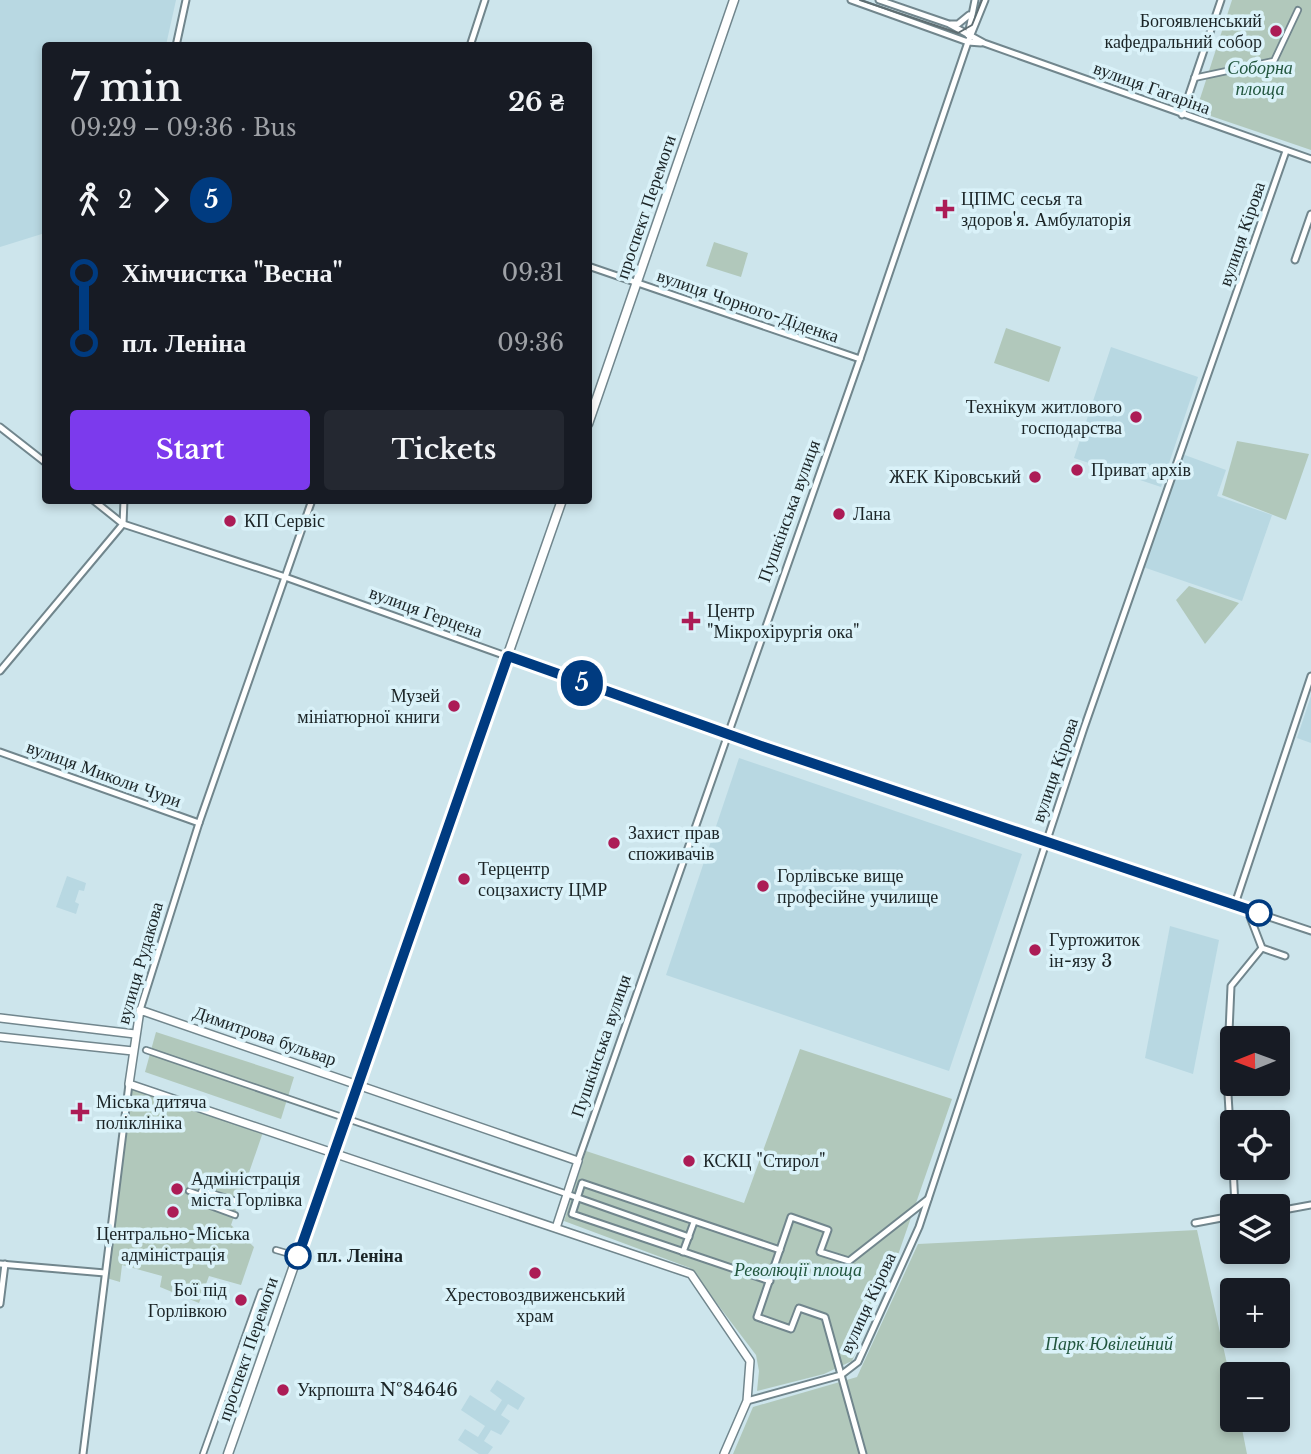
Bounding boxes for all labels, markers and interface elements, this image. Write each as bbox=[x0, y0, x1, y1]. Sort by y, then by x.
place label: Богоявленський кафедральний собор bbox=[1104, 10, 1262, 53]
marker: Богоявленський кафедральний собор bbox=[1268, 23, 1284, 39]
street label: вулиця Гагаріна bbox=[1091, 57, 1213, 119]
park label: Соборна площа bbox=[1227, 57, 1293, 100]
text: 7 min bbox=[70, 64, 182, 111]
text: 26 ₴ bbox=[508, 86, 564, 118]
text: 09:29 – 09:36 · Bus bbox=[70, 114, 296, 142]
street label: проспект Перемоги bbox=[611, 132, 681, 282]
street label: вулиця Кірова bbox=[1214, 179, 1270, 289]
icon: walk bbox=[70, 181, 108, 219]
icon: forward bbox=[142, 181, 180, 219]
text: 5 bbox=[204, 185, 218, 214]
text: 2 bbox=[118, 186, 132, 214]
place label: ЦПМС сесья та здоров'я. Амбулаторія bbox=[961, 188, 1131, 231]
marker: ЦПМС сесья та здоров'я. Амбулаторія bbox=[935, 199, 955, 219]
text: Хімчистка "Весна" bbox=[122, 257, 343, 289]
text: 09:31 bbox=[502, 259, 564, 287]
street label: вулиця Чорного-Діденка bbox=[654, 265, 842, 347]
text: пл. Леніна bbox=[122, 327, 246, 359]
text: 09:36 bbox=[497, 329, 564, 357]
place label: Технікум житлового господарства bbox=[966, 396, 1122, 439]
marker: Технікум житлового господарства bbox=[1128, 409, 1144, 425]
button: Start bbox=[70, 410, 310, 490]
button: Tickets bbox=[324, 410, 564, 490]
street label: Пушкінська вулиця bbox=[753, 437, 825, 585]
place label: Приват архів bbox=[1091, 459, 1191, 481]
marker: Приват архів bbox=[1069, 462, 1085, 478]
place label: ЖЕК Кіровський bbox=[889, 466, 1021, 488]
marker: ЖЕК Кіровський bbox=[1027, 469, 1043, 485]
place label: Лана bbox=[853, 503, 891, 525]
marker: Лана bbox=[831, 506, 847, 522]
place label: КП Сервіс bbox=[244, 510, 325, 532]
marker: КП Сервіс bbox=[222, 513, 238, 529]
street label: вулиця Герцена bbox=[366, 581, 486, 643]
place label: Центр "Мікрохірургія ока" bbox=[707, 600, 860, 643]
marker: Центр "Мікрохірургія ока" bbox=[681, 611, 701, 631]
line badge: 5 bbox=[559, 660, 605, 706]
text: 5 bbox=[575, 668, 589, 697]
place label: Музей мініатюрної книги bbox=[297, 685, 440, 728]
marker: Музей мініатюрної книги bbox=[446, 698, 462, 714]
street label: вулиця Кірова bbox=[1027, 715, 1083, 825]
street label: вулиця Миколи Чури bbox=[24, 736, 185, 812]
place label: Захист прав споживачів bbox=[628, 822, 720, 865]
marker: Захист прав споживачів bbox=[606, 835, 622, 851]
place label: Терцентр соцзахисту ЦМР bbox=[478, 858, 607, 901]
place label: Горлівське вище професійне училище bbox=[777, 865, 938, 908]
marker: Терцентр соцзахисту ЦМР bbox=[456, 871, 472, 887]
marker: Горлівське вище професійне училище bbox=[755, 878, 771, 894]
street label: вулиця Рудакова bbox=[112, 899, 168, 1027]
unlabelled marker bbox=[1246, 900, 1272, 926]
place label: Гуртожиток ін-язу 3 bbox=[1049, 929, 1140, 972]
marker: Гуртожиток ін-язу 3 bbox=[1027, 942, 1043, 958]
street label: Пушкінська вулиця bbox=[566, 972, 636, 1120]
street label: Димитрова бульвар bbox=[191, 1001, 339, 1071]
north arrow bbox=[1220, 1026, 1290, 1096]
map controls bbox=[1220, 1026, 1290, 1432]
place label: Міська дитяча поліклініка bbox=[96, 1091, 207, 1134]
marker: Міська дитяча поліклініка bbox=[70, 1102, 90, 1122]
button: locate bbox=[1220, 1110, 1290, 1180]
place label: КСКЦ "Стирол" bbox=[703, 1150, 826, 1172]
marker: КСКЦ "Стирол" bbox=[681, 1153, 697, 1169]
place label: Адміністрація міста Горлівка bbox=[191, 1168, 302, 1211]
marker: Адміністрація міста Горлівка bbox=[169, 1181, 185, 1197]
button: layers bbox=[1220, 1194, 1290, 1264]
marker: Центрально-Міська адміністрація bbox=[165, 1204, 181, 1220]
place label: Центрально-Міська адміністрація bbox=[96, 1223, 250, 1266]
marker: пл. Леніна bbox=[285, 1243, 311, 1269]
place label: пл. Леніна bbox=[317, 1245, 403, 1267]
street label: вулиця Кірова bbox=[835, 1249, 901, 1357]
park label: Революції площа bbox=[733, 1259, 862, 1281]
marker: Хрестовоздвиженський храм bbox=[527, 1265, 543, 1281]
street label: проспект Перемоги bbox=[213, 1274, 283, 1424]
button: + bbox=[1220, 1278, 1290, 1348]
place label: Бої під Горлівкою bbox=[148, 1279, 227, 1322]
place label: Хрестовоздвиженський храм bbox=[445, 1284, 626, 1327]
marker: Бої під Горлівкою bbox=[233, 1292, 249, 1308]
park label: Парк Ювілейний bbox=[1044, 1333, 1173, 1355]
button: − bbox=[1220, 1362, 1290, 1432]
place label: Укрпошта №84646 bbox=[297, 1379, 458, 1401]
marker: Укрпошта №84646 bbox=[275, 1382, 291, 1398]

